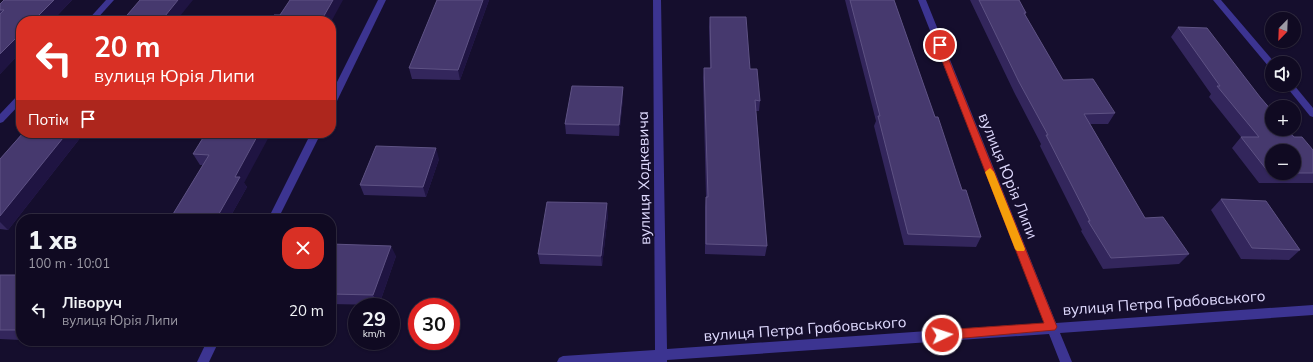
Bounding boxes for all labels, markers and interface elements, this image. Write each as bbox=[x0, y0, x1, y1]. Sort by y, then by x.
north arrow bbox=[1265, 12, 1301, 48]
map controls bbox=[1265, 12, 1301, 180]
pin bbox=[923, 28, 957, 62]
text: 20 m bbox=[94, 29, 160, 64]
icon: left bbox=[28, 32, 80, 84]
icon: arrive bbox=[929, 34, 951, 56]
button: sound bbox=[1265, 56, 1301, 92]
text: вулиця Юрія Липи bbox=[94, 64, 255, 87]
button: + bbox=[1265, 100, 1301, 136]
icon: arrive bbox=[77, 108, 99, 130]
text: Потім bbox=[28, 110, 69, 129]
street label: вулиця Юрія Липи bbox=[975, 110, 1042, 241]
street label: вулиця Ходкевича bbox=[633, 111, 654, 245]
button: − bbox=[1265, 144, 1301, 180]
text: 1 хв bbox=[28, 225, 77, 255]
button: close bbox=[282, 227, 324, 269]
text: 100 m · 10:01 bbox=[28, 255, 110, 271]
street label: вулиця Петра Грабовського bbox=[1062, 286, 1266, 319]
text: Ліворуч bbox=[62, 293, 122, 312]
speed limit sign: 30 bbox=[408, 298, 460, 350]
icon: left bbox=[28, 299, 50, 321]
text: 20 m bbox=[289, 301, 324, 320]
text: 29 bbox=[362, 306, 386, 331]
text: вулиця Юрія Липи bbox=[62, 312, 178, 328]
street label: вулиця Петра Грабовського bbox=[703, 312, 907, 345]
position arrow bbox=[921, 314, 963, 356]
text: km/h bbox=[363, 327, 385, 340]

